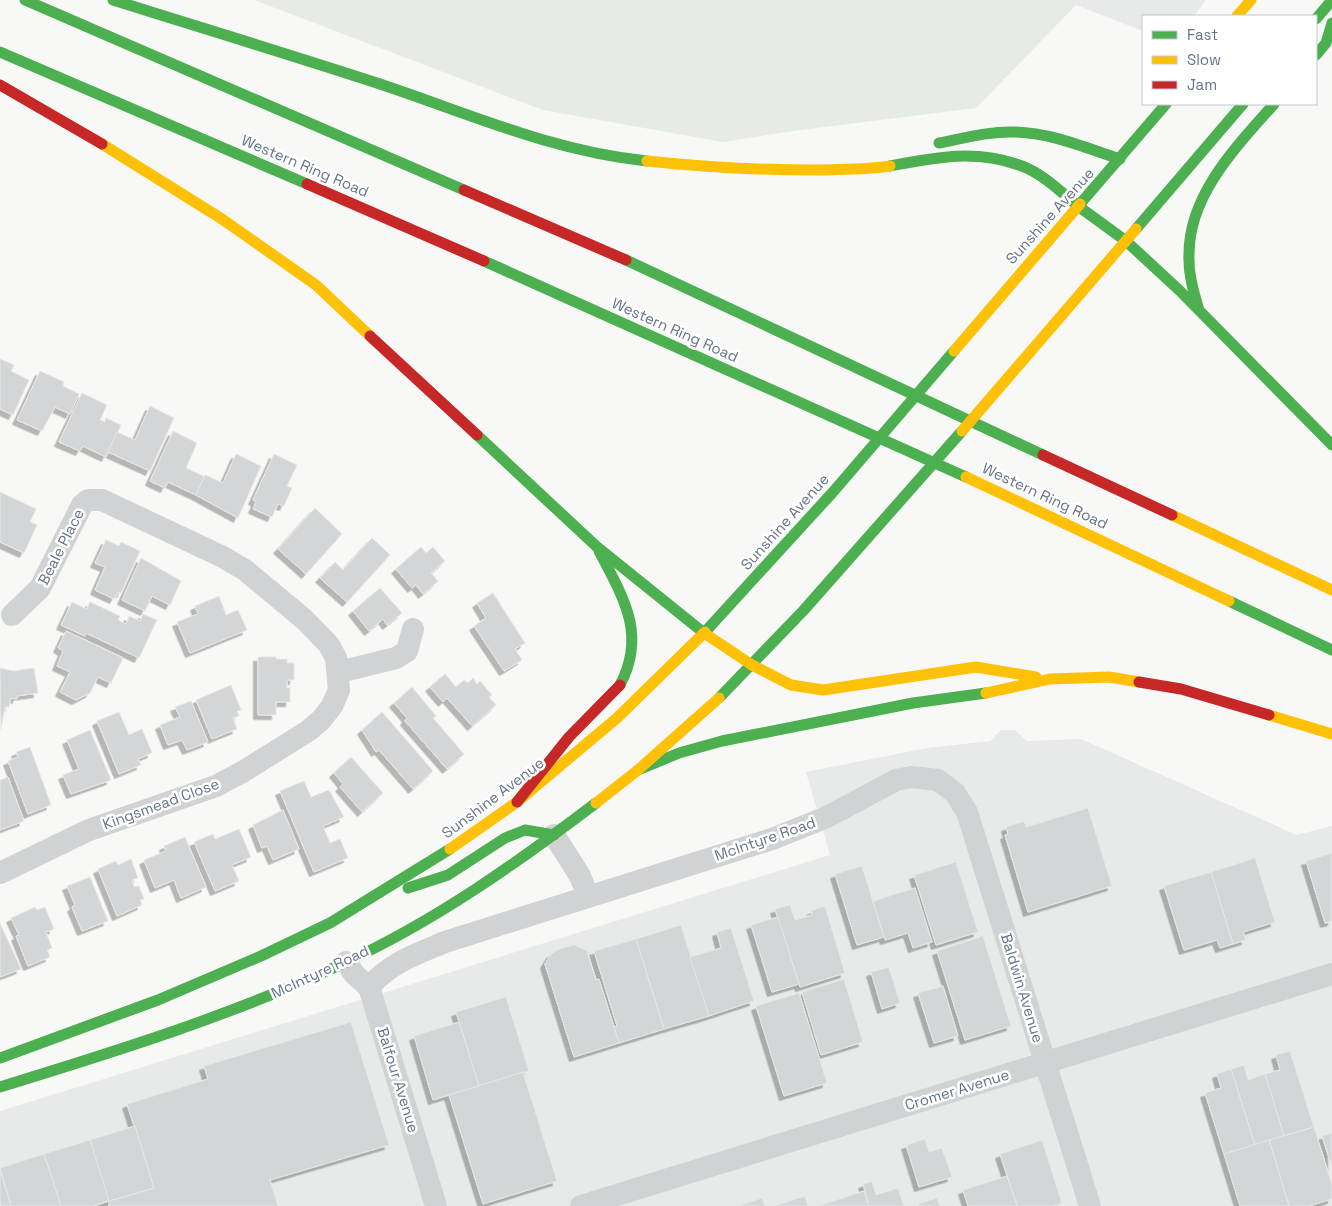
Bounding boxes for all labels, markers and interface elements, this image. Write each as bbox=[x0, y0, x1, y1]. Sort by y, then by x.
legend bbox=[1142, 15, 1317, 105]
text: Fast bbox=[1187, 25, 1218, 44]
text: Slow bbox=[1187, 50, 1221, 69]
text: Jam bbox=[1187, 75, 1217, 94]
street label: Western Ring Road bbox=[239, 130, 372, 201]
street label: Sunshine Avenue bbox=[1001, 164, 1098, 268]
street label: Western Ring Road bbox=[609, 293, 741, 366]
street label: Western Ring Road bbox=[979, 458, 1111, 533]
street label: Sunshine Avenue bbox=[736, 470, 833, 574]
street label: Beale Place bbox=[33, 505, 88, 588]
street label: Sunshine Avenue bbox=[438, 753, 548, 842]
street label: Kingsmead Close bbox=[100, 774, 222, 833]
street label: McIntyre Road bbox=[712, 812, 818, 865]
street label: Baldwin Avenue bbox=[997, 931, 1048, 1045]
street label: McIntyre Road bbox=[268, 941, 372, 1002]
street label: Balfour Avenue bbox=[373, 1025, 424, 1135]
street label: Cromer Avenue bbox=[902, 1065, 1012, 1114]

